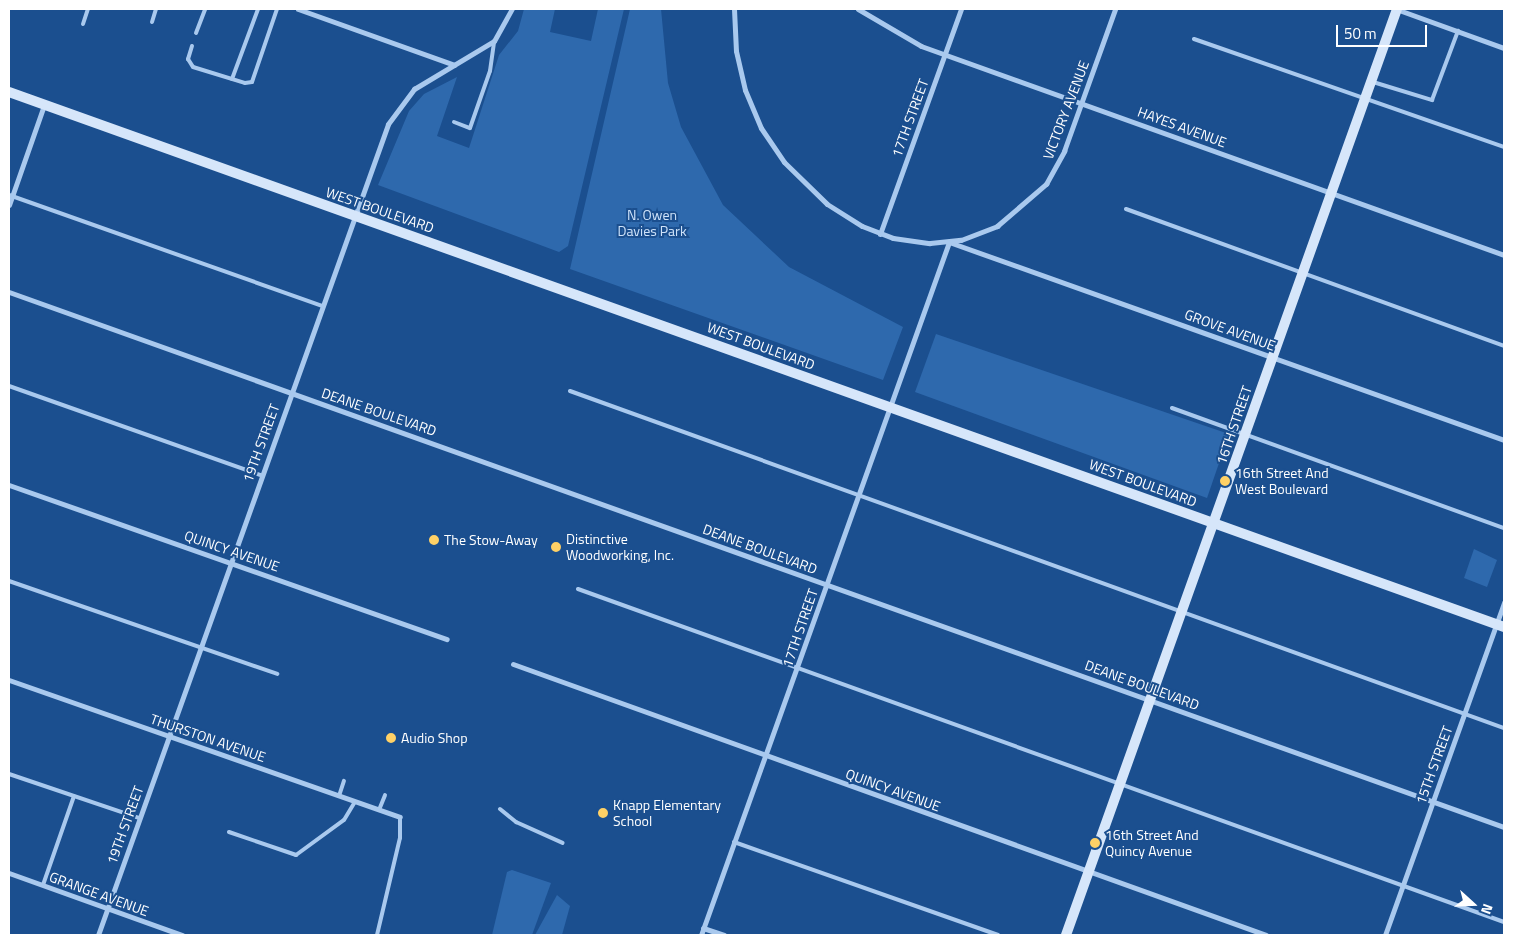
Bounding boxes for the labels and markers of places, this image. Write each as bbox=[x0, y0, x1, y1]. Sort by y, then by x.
place label: 16th Street And West Boulevard bbox=[1235, 465, 1329, 498]
marker: 16th Street And West Boulevard bbox=[1219, 475, 1231, 487]
place label: Distinctive Woodworking, Inc. bbox=[566, 531, 674, 564]
place label: The Stow-Away bbox=[444, 532, 538, 548]
marker: The Stow-Away bbox=[428, 534, 440, 546]
marker: Distinctive Woodworking, Inc. bbox=[550, 541, 562, 553]
place label: Audio Shop bbox=[401, 730, 468, 746]
marker: Audio Shop bbox=[385, 732, 397, 744]
place label: Knapp Elementary School bbox=[613, 797, 721, 830]
marker: Knapp Elementary School bbox=[597, 807, 609, 819]
place label: 16th Street And Quincy Avenue bbox=[1105, 827, 1199, 860]
marker: 16th Street And Quincy Avenue bbox=[1089, 837, 1101, 849]

